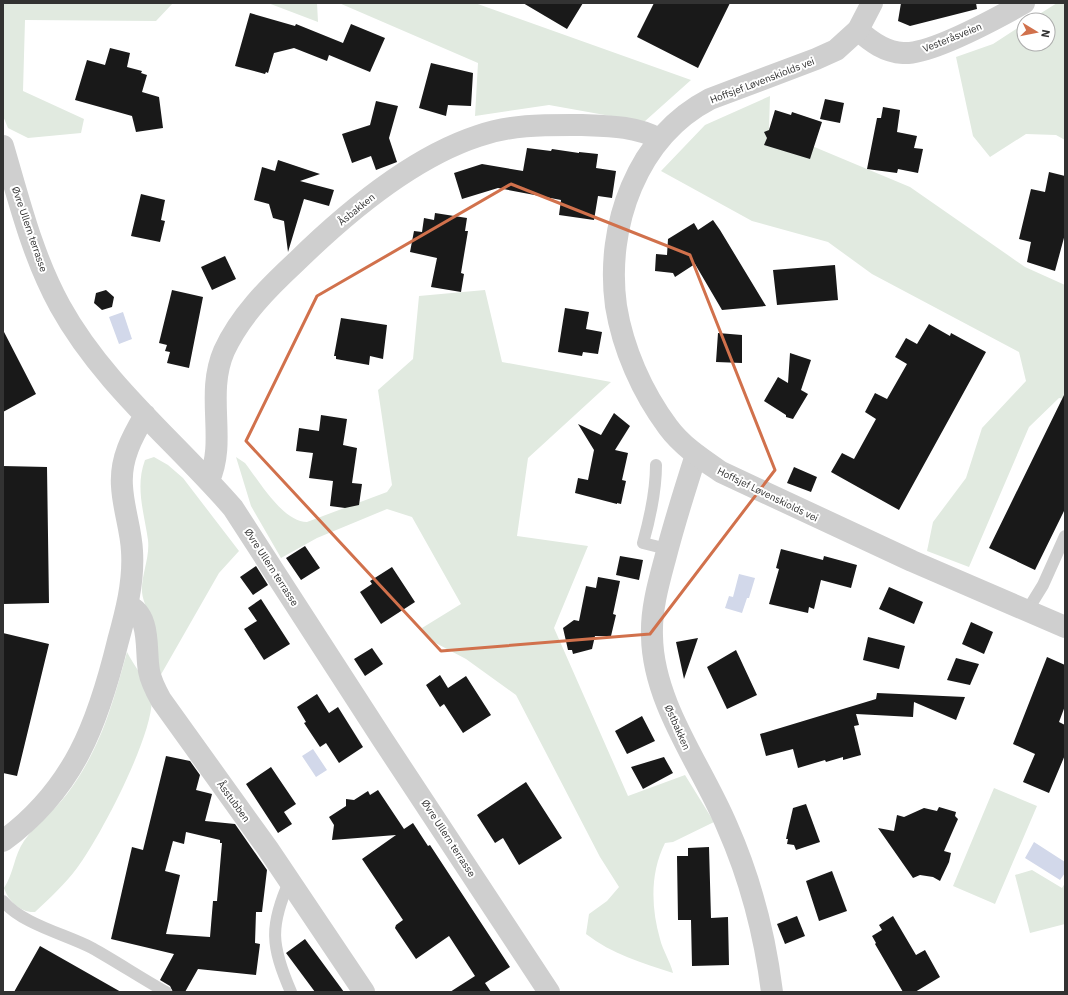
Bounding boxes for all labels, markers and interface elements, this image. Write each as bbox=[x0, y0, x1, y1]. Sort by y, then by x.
north arrow bbox=[1016, 12, 1056, 52]
street label: Vesteråsveien bbox=[921, 20, 984, 55]
text: N bbox=[1038, 29, 1053, 39]
street label: Hoffsjef Løvenskiolds vei bbox=[708, 55, 816, 106]
street label: Øvre Ullern terrasse bbox=[9, 185, 50, 274]
street label: Åsbakken bbox=[335, 191, 377, 228]
street label: Hoffsjef Løvenskiolds vei bbox=[715, 464, 820, 525]
street label: Øvre Ullern terrasse bbox=[242, 526, 302, 609]
street label: Østbakken bbox=[662, 703, 693, 752]
street label: Åsstubben bbox=[214, 778, 253, 825]
street label: Øvre Ullern terrasse bbox=[419, 797, 479, 880]

